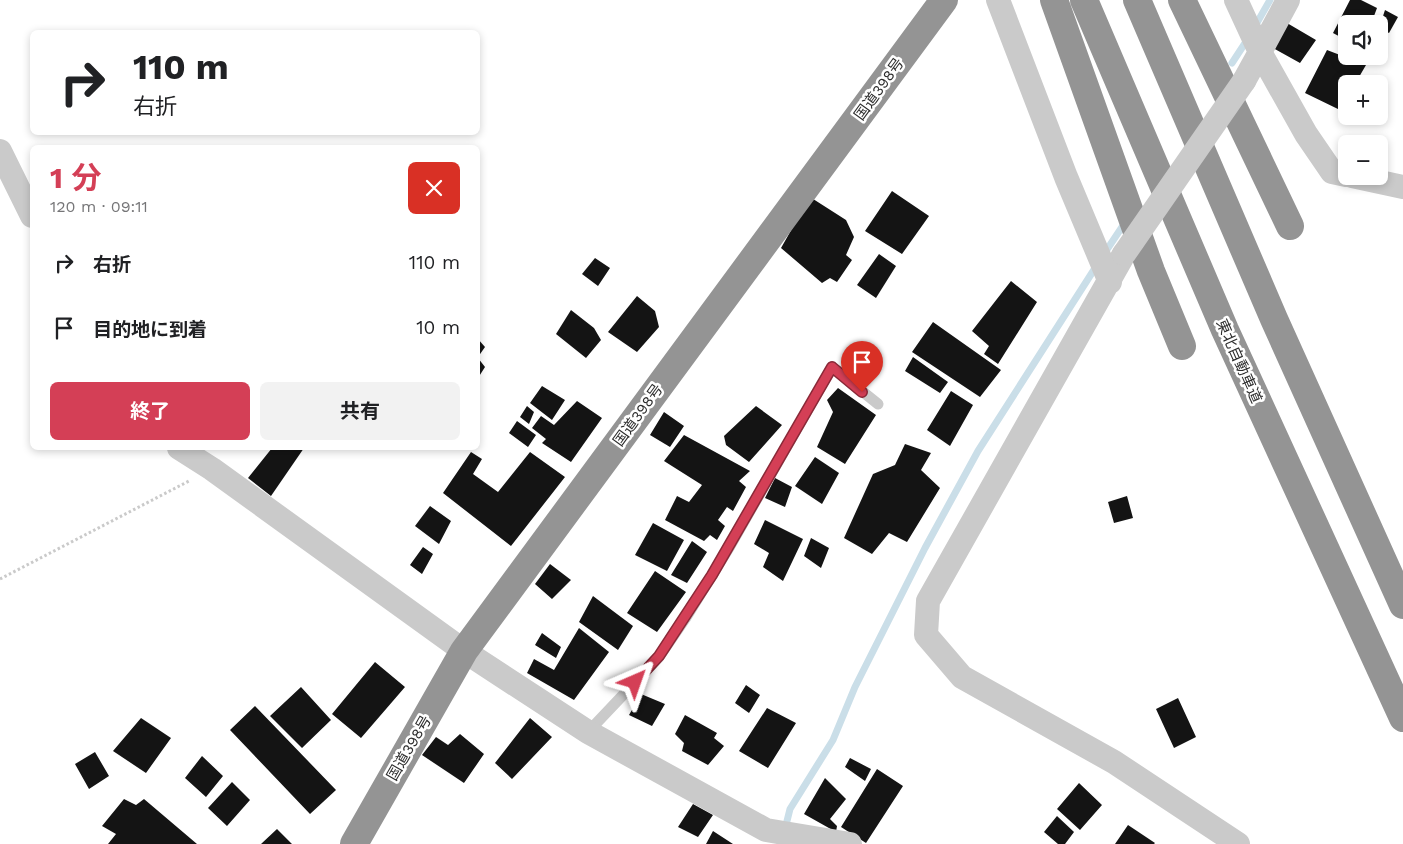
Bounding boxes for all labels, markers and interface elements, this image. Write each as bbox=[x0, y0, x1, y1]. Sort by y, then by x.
map controls bbox=[1338, 15, 1388, 185]
button: sound bbox=[1338, 15, 1388, 65]
text: 110 m bbox=[133, 46, 229, 88]
icon: right bbox=[50, 50, 115, 115]
street label: 国道398号 bbox=[850, 54, 908, 124]
button: + bbox=[1338, 75, 1388, 125]
text: 右折 bbox=[133, 94, 177, 119]
button: − bbox=[1338, 135, 1388, 185]
text: 1 分 bbox=[50, 160, 102, 195]
button: close bbox=[408, 162, 460, 214]
text: 120 m · 09:11 bbox=[50, 197, 148, 216]
icon: right bbox=[50, 249, 78, 277]
text: 110 m bbox=[409, 251, 460, 274]
text: 右折 bbox=[93, 253, 131, 276]
icon: arrive bbox=[50, 314, 78, 342]
text: 10 m bbox=[416, 316, 460, 339]
street label: 東北自動車道 bbox=[1212, 316, 1266, 406]
text: 目的地に到着 bbox=[93, 318, 207, 341]
pin bbox=[841, 341, 883, 392]
icon: arrive bbox=[848, 348, 876, 376]
street label: 国道398号 bbox=[609, 380, 667, 450]
button: 終了 bbox=[50, 382, 250, 440]
button: 共有 bbox=[260, 382, 460, 440]
position arrow bbox=[608, 655, 660, 707]
street label: 国道398号 bbox=[383, 712, 435, 784]

